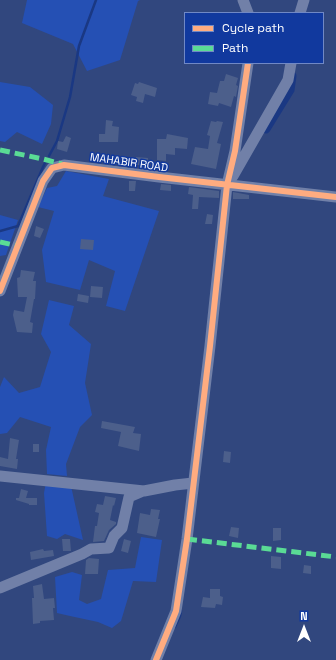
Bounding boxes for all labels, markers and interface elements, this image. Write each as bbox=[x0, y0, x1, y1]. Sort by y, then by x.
legend bbox=[184, 12, 324, 64]
text: Cycle path bbox=[222, 20, 284, 36]
text: Path bbox=[222, 40, 248, 56]
street label: MAHABIR ROAD bbox=[89, 151, 169, 175]
north arrow bbox=[284, 608, 324, 648]
text: N bbox=[300, 609, 308, 623]

